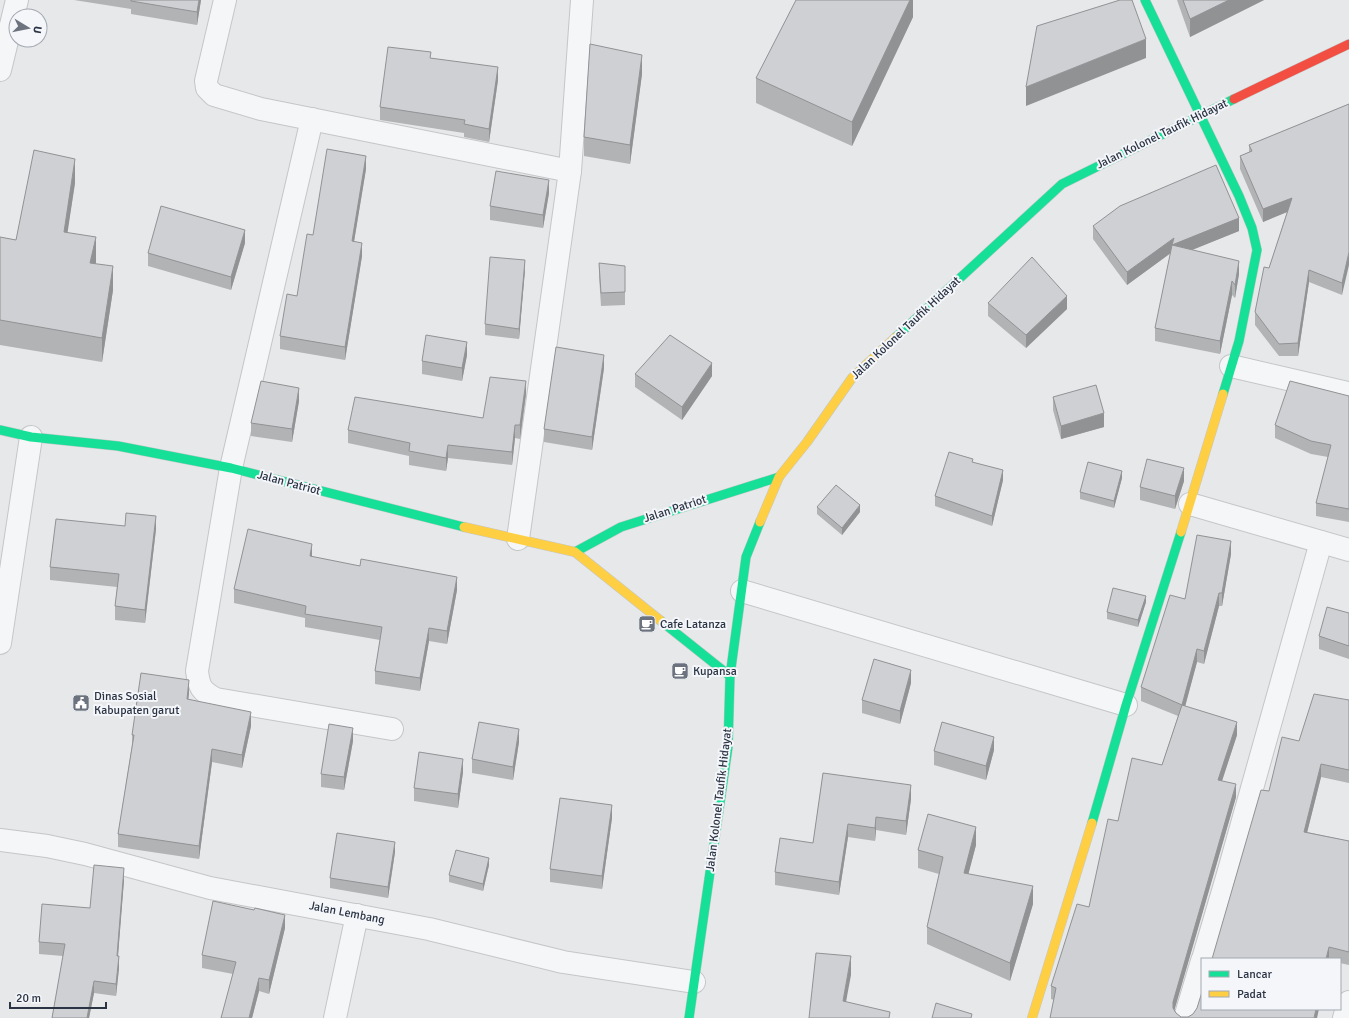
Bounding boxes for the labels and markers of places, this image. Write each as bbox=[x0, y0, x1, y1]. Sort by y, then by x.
cafe icon: Cafe Latanza bbox=[637, 614, 657, 634]
place label: Cafe Latanza bbox=[660, 617, 726, 632]
cafe icon: Kupansa bbox=[670, 661, 690, 681]
place label: Kupansa bbox=[693, 664, 737, 679]
place label: Dinas Sosial Kabupaten garut bbox=[94, 689, 179, 718]
public building icon: Dinas Sosial Kabupaten garut bbox=[71, 693, 91, 713]

